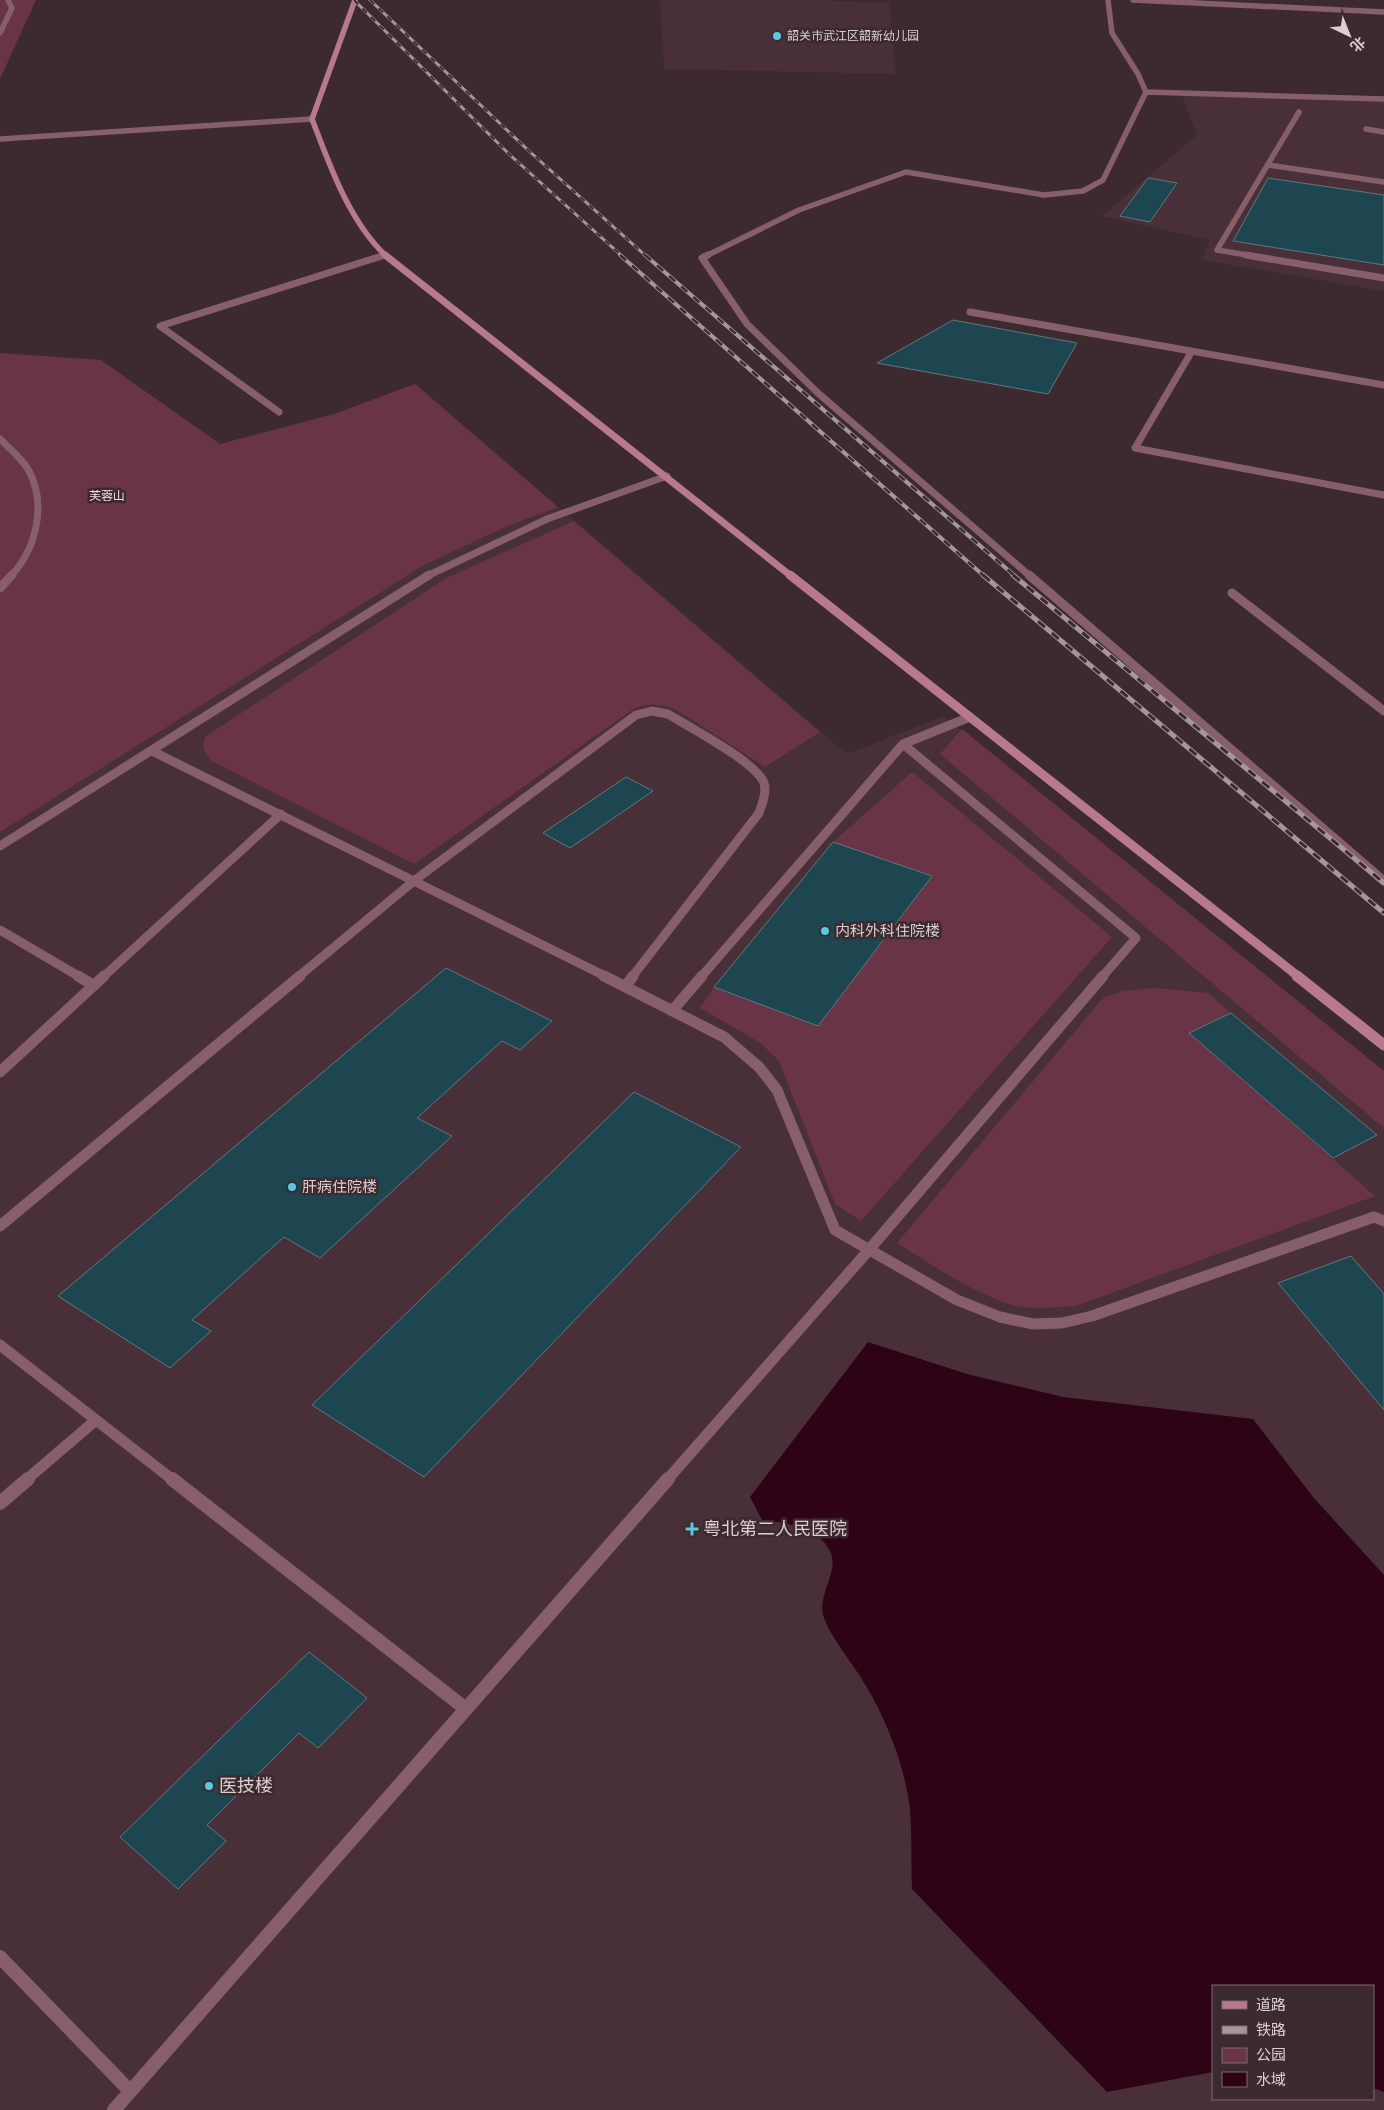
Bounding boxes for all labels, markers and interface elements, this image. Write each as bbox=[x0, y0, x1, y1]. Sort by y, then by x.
north arrow bbox=[1324, 10, 1374, 60]
place label: 韶关市武江区韶新幼儿园 bbox=[787, 28, 919, 44]
marker: 韶关市武江区韶新幼儿园 bbox=[771, 30, 783, 42]
text: 北 bbox=[1347, 33, 1369, 56]
park label: 芙蓉山 bbox=[89, 488, 125, 504]
place label: 内科外科住院楼 bbox=[835, 921, 940, 940]
marker: 内科外科住院楼 bbox=[819, 925, 831, 937]
place label: 肝病住院楼 bbox=[302, 1177, 377, 1196]
marker: 肝病住院楼 bbox=[286, 1181, 298, 1193]
place label: 粤北第二人民医院 bbox=[703, 1517, 847, 1540]
marker: 粤北第二人民医院 bbox=[685, 1522, 699, 1536]
place label: 医技楼 bbox=[219, 1774, 273, 1797]
marker: 医技楼 bbox=[203, 1780, 215, 1792]
legend bbox=[1212, 1985, 1374, 2100]
text: 道路 bbox=[1256, 1995, 1286, 2014]
text: 铁路 bbox=[1256, 2020, 1286, 2039]
text: 公园 bbox=[1256, 2045, 1286, 2064]
text: 水域 bbox=[1256, 2070, 1286, 2089]

